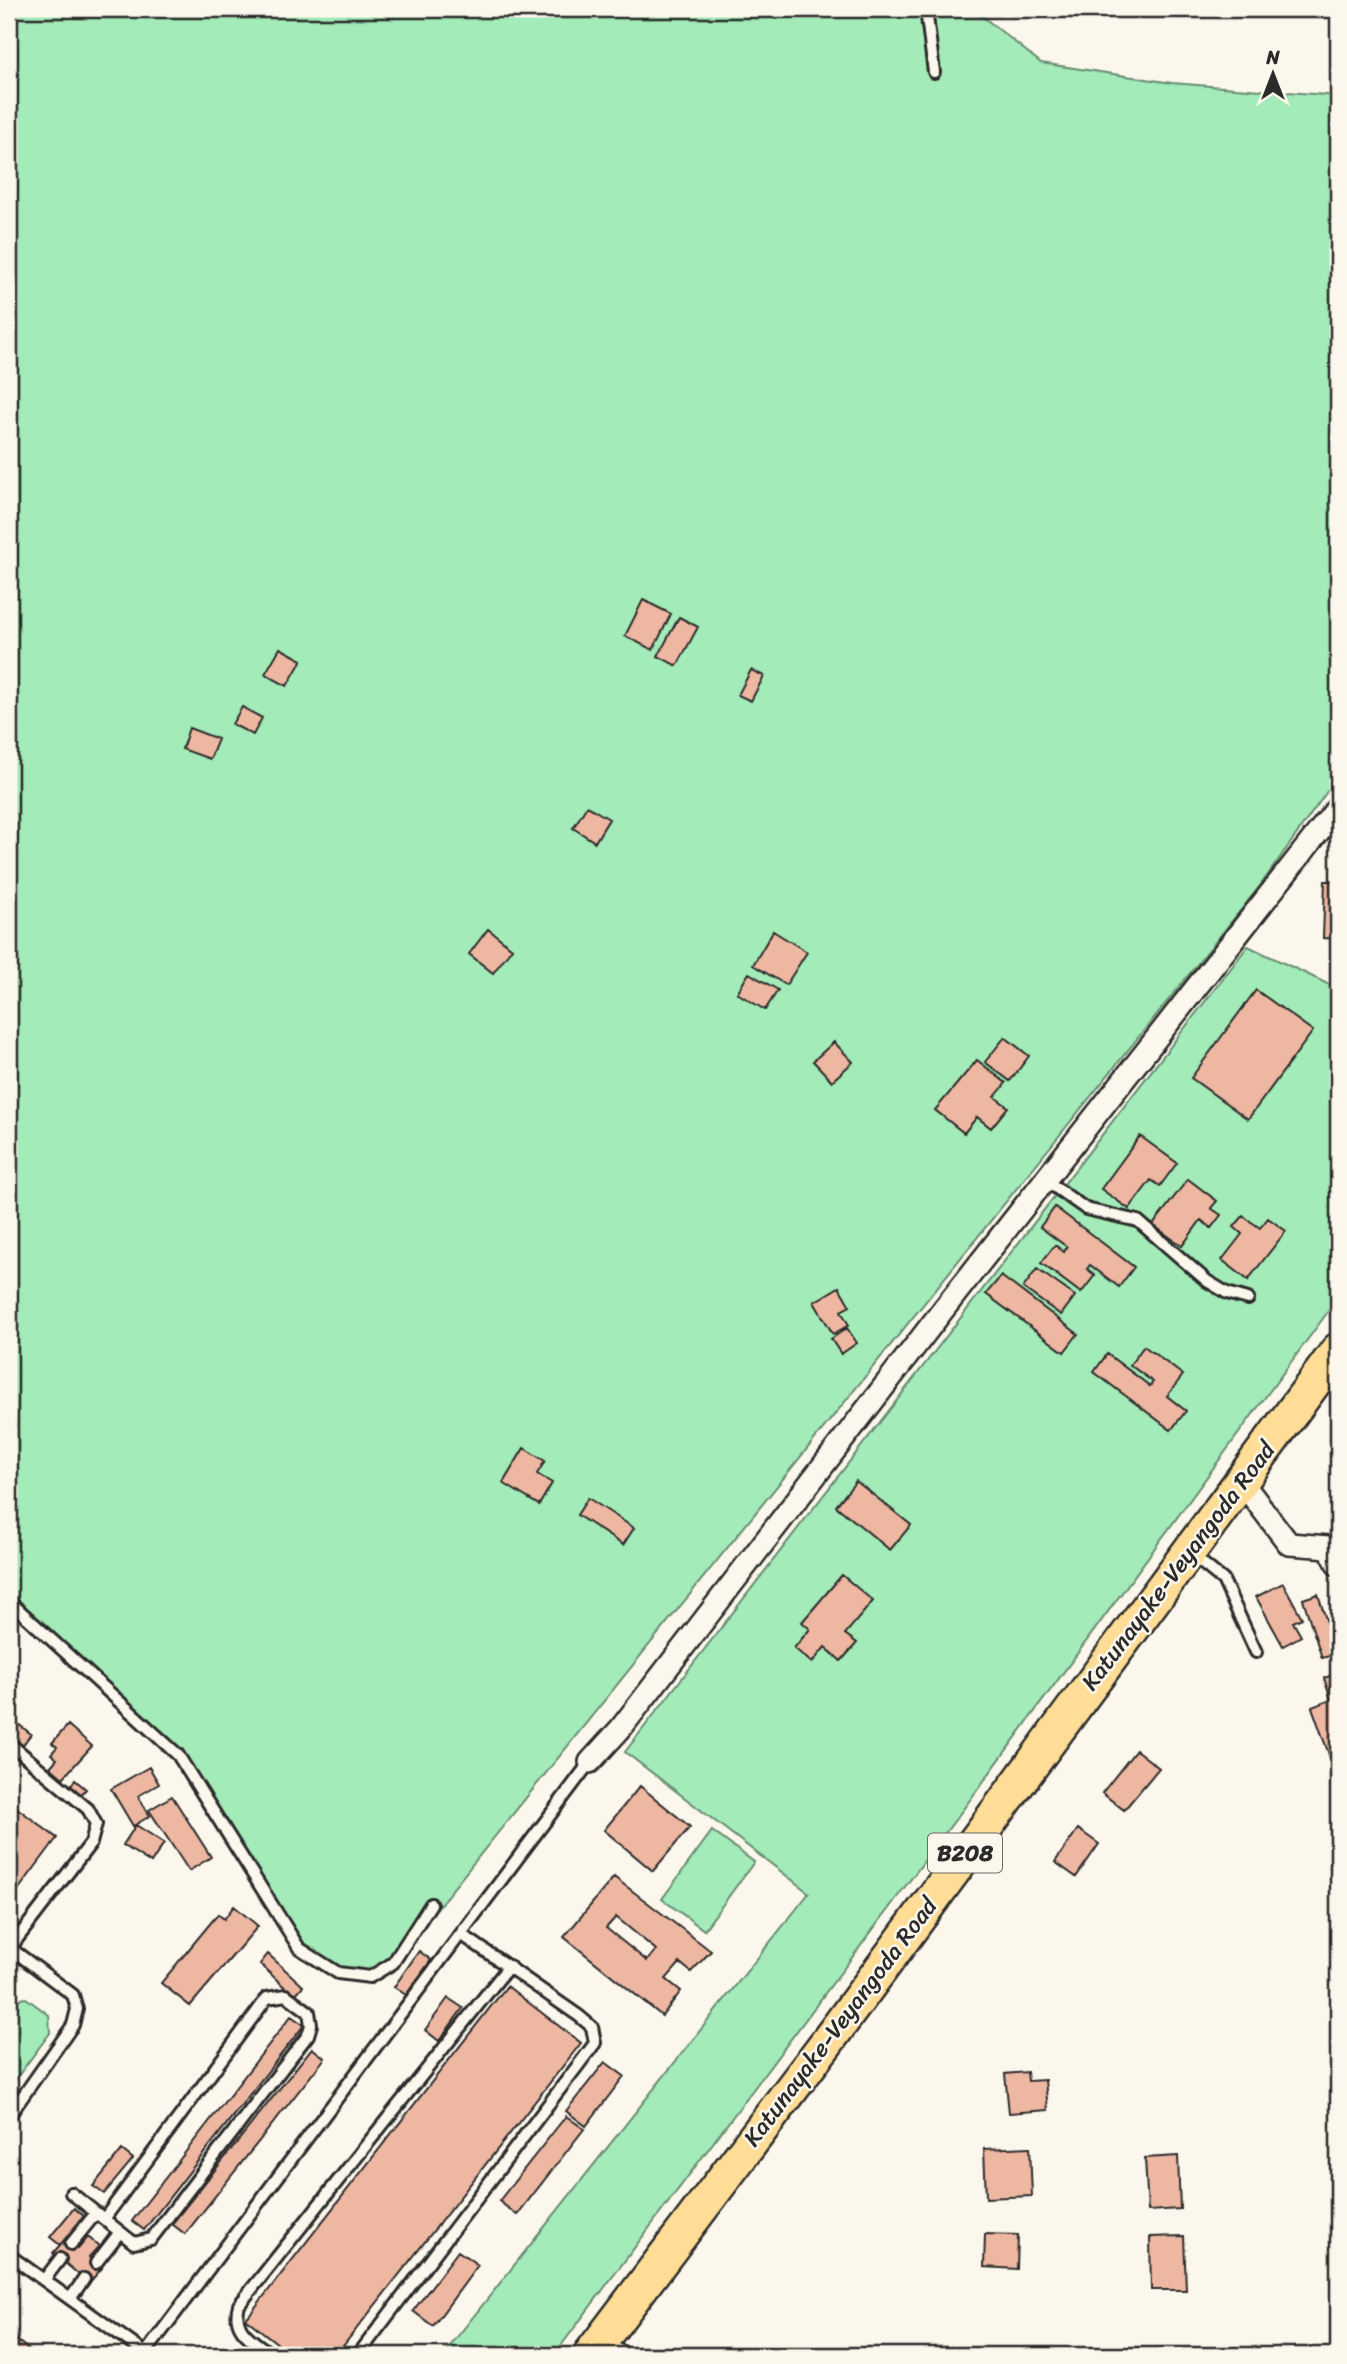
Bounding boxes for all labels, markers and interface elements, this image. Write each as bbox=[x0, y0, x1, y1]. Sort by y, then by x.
north arrow bbox=[1238, 38, 1308, 108]
text: N bbox=[1265, 41, 1280, 74]
street label: Katunayake-Veyangoda Road bbox=[1070, 1431, 1287, 1700]
road number: B208 bbox=[928, 1834, 1002, 1872]
street label: Katunayake-Veyangoda Road bbox=[732, 1887, 949, 2156]

